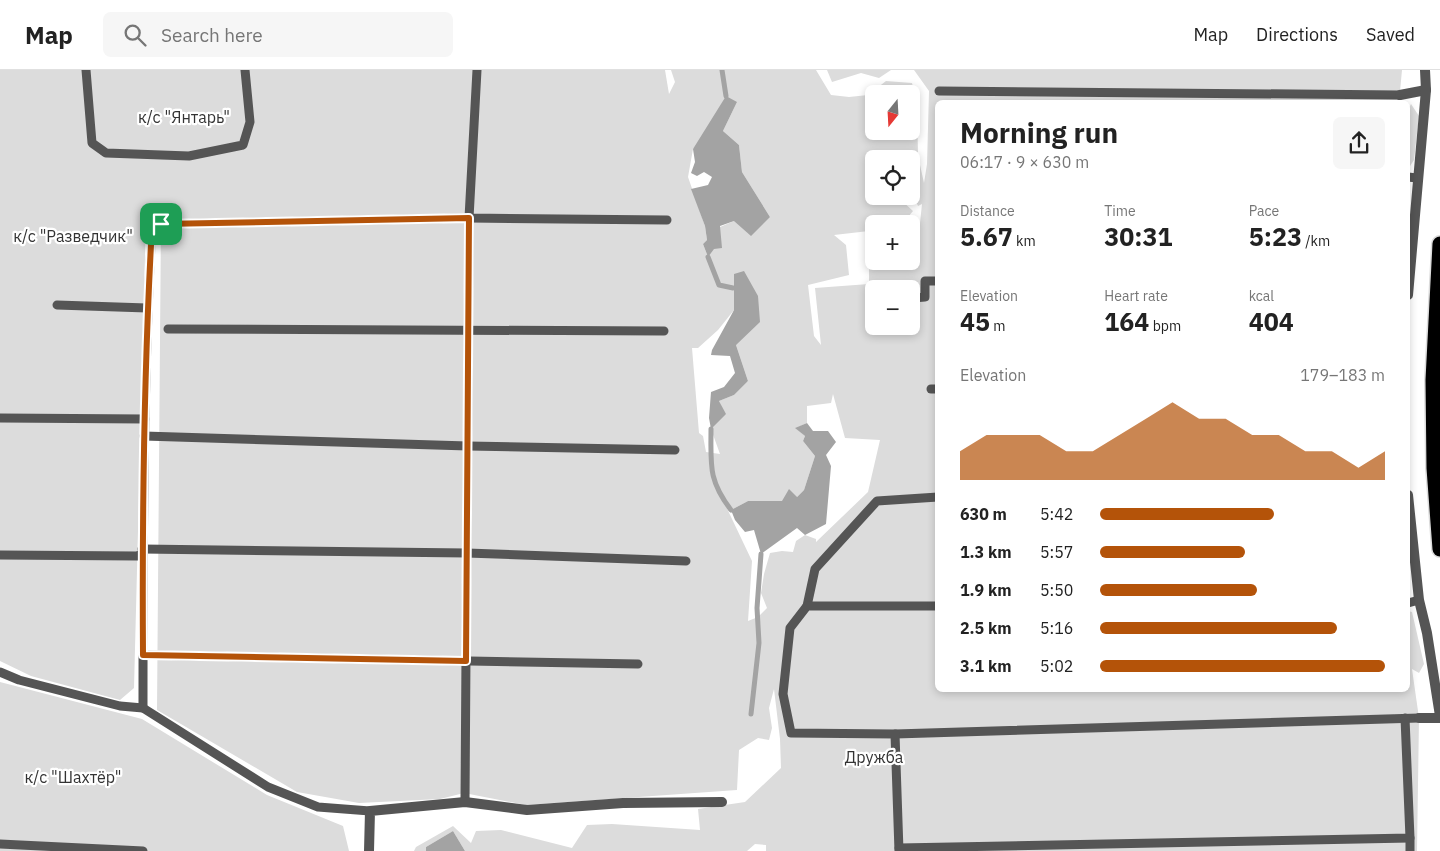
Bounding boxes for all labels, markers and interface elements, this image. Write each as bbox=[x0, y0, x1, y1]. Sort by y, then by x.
search box bbox=[103, 12, 453, 57]
text: Map bbox=[25, 19, 73, 51]
icon: search bbox=[121, 21, 149, 49]
text: Search here bbox=[161, 23, 263, 47]
text: Map bbox=[1193, 23, 1228, 46]
text: Directions bbox=[1256, 23, 1338, 46]
text: Saved bbox=[1366, 23, 1415, 46]
north arrow bbox=[865, 85, 920, 140]
map controls bbox=[865, 85, 920, 335]
park label: к/с "Янтарь" bbox=[138, 107, 230, 127]
text: Morning run bbox=[960, 114, 1118, 151]
button: share bbox=[1333, 117, 1385, 169]
button: locate bbox=[865, 150, 920, 205]
text: 06:17 · 9 × 630 m bbox=[960, 152, 1089, 172]
text: Distance bbox=[960, 202, 1015, 220]
text: Time bbox=[1104, 202, 1136, 220]
text: Pace bbox=[1249, 202, 1279, 220]
pin bbox=[140, 203, 182, 245]
icon: arrive bbox=[147, 210, 175, 238]
button: + bbox=[865, 215, 920, 270]
text: 5.67 bbox=[960, 220, 1013, 253]
text: 30:31 bbox=[1104, 220, 1173, 253]
text: 5:23 bbox=[1249, 220, 1302, 253]
park label: к/с "Разведчик" bbox=[13, 226, 133, 246]
text: km bbox=[1013, 232, 1036, 250]
text: /km bbox=[1302, 232, 1330, 250]
button: − bbox=[865, 280, 920, 335]
text: Elevation bbox=[960, 287, 1018, 305]
text: Heart rate bbox=[1104, 287, 1168, 305]
text: kcal bbox=[1249, 287, 1274, 305]
text: 45 bbox=[960, 305, 990, 338]
text: 164 bbox=[1104, 305, 1149, 338]
text: 404 bbox=[1249, 305, 1294, 338]
text: m bbox=[990, 317, 1006, 335]
text: bpm bbox=[1149, 317, 1181, 335]
text: Elevation bbox=[960, 365, 1026, 385]
text: 179–183 m bbox=[1300, 365, 1385, 385]
text: 630 m bbox=[960, 504, 1007, 524]
text: 5:42 bbox=[1040, 504, 1073, 524]
text: 1.3 km bbox=[960, 542, 1011, 562]
text: 5:57 bbox=[1040, 542, 1073, 562]
text: 1.9 km bbox=[960, 580, 1011, 600]
text: 5:50 bbox=[1040, 580, 1073, 600]
text: 2.5 km bbox=[960, 618, 1011, 638]
text: 5:16 bbox=[1040, 618, 1073, 638]
text: 3.1 km bbox=[960, 656, 1011, 676]
text: 5:02 bbox=[1040, 656, 1073, 676]
park label: Дружба bbox=[845, 747, 904, 767]
park label: к/с "Шахтёр" bbox=[24, 767, 122, 787]

